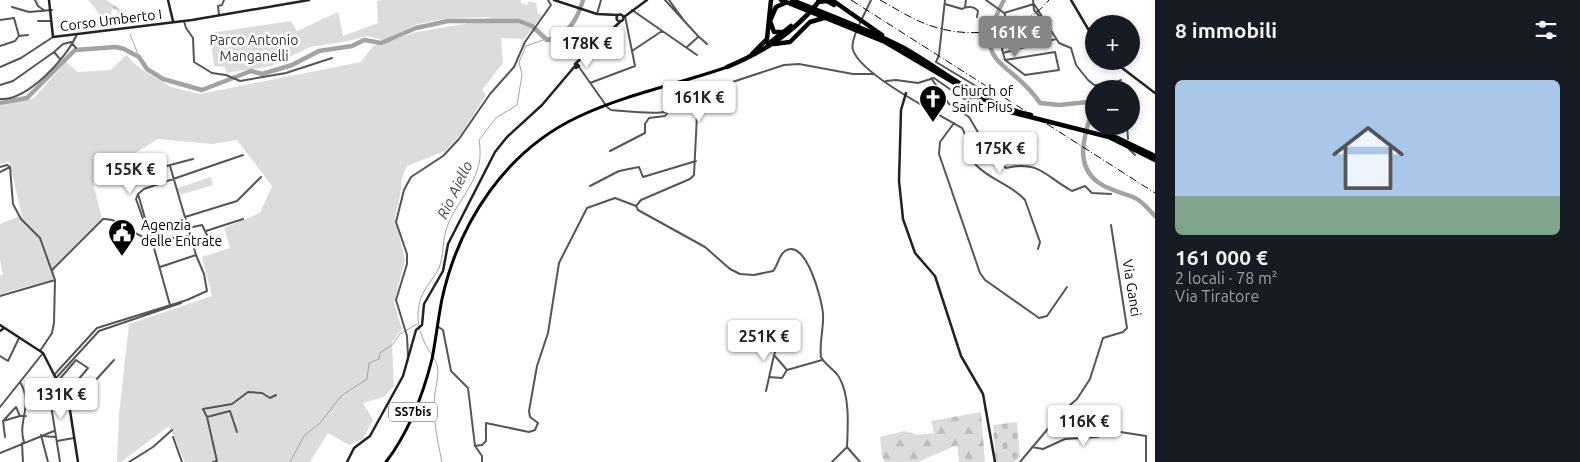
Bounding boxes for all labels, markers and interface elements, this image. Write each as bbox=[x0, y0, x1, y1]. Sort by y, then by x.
street label: Corso Umberto I bbox=[59, 6, 163, 34]
pin: 161K € bbox=[974, 15, 1056, 58]
map controls bbox=[1085, 15, 1140, 135]
button: + bbox=[1085, 15, 1140, 70]
icon: filters bbox=[1532, 16, 1560, 44]
text: 8 immobili bbox=[1175, 18, 1277, 42]
text: 161K € bbox=[990, 23, 1040, 41]
pin: 178K € bbox=[546, 27, 628, 69]
park label: Parco Antonio Manganelli bbox=[210, 32, 298, 64]
text: 178K € bbox=[562, 34, 612, 52]
pin: 161K € bbox=[658, 80, 740, 123]
button: − bbox=[1085, 80, 1140, 135]
place label: Church of Saint Pius bbox=[952, 83, 1014, 115]
church icon: Church of Saint Pius bbox=[918, 84, 948, 123]
text: 161K € bbox=[674, 88, 724, 106]
icon: home bbox=[1323, 113, 1413, 203]
pin: 175K € bbox=[959, 132, 1041, 174]
text: 175K € bbox=[975, 139, 1025, 157]
pin: 155K € bbox=[89, 152, 171, 195]
water label: Rio Aiello bbox=[433, 158, 476, 221]
text: 155K € bbox=[105, 160, 155, 178]
place label: Agenzia delle Entrate bbox=[141, 217, 222, 249]
public building icon: Agenzia delle Entrate bbox=[107, 218, 137, 257]
text: 161 000 € bbox=[1175, 245, 1268, 269]
street label: Via Ganci bbox=[1120, 258, 1144, 318]
text: 2 locali · 78 m² bbox=[1175, 269, 1277, 287]
text: Via Tiratore bbox=[1175, 287, 1259, 305]
pin: 251K € bbox=[723, 320, 805, 362]
text: 251K € bbox=[739, 327, 789, 345]
pin: 131K € bbox=[20, 378, 102, 420]
text: 131K € bbox=[36, 385, 86, 403]
road number: SS7bis bbox=[389, 402, 437, 422]
pin: 116K € bbox=[1043, 404, 1125, 447]
text: 116K € bbox=[1059, 412, 1109, 430]

